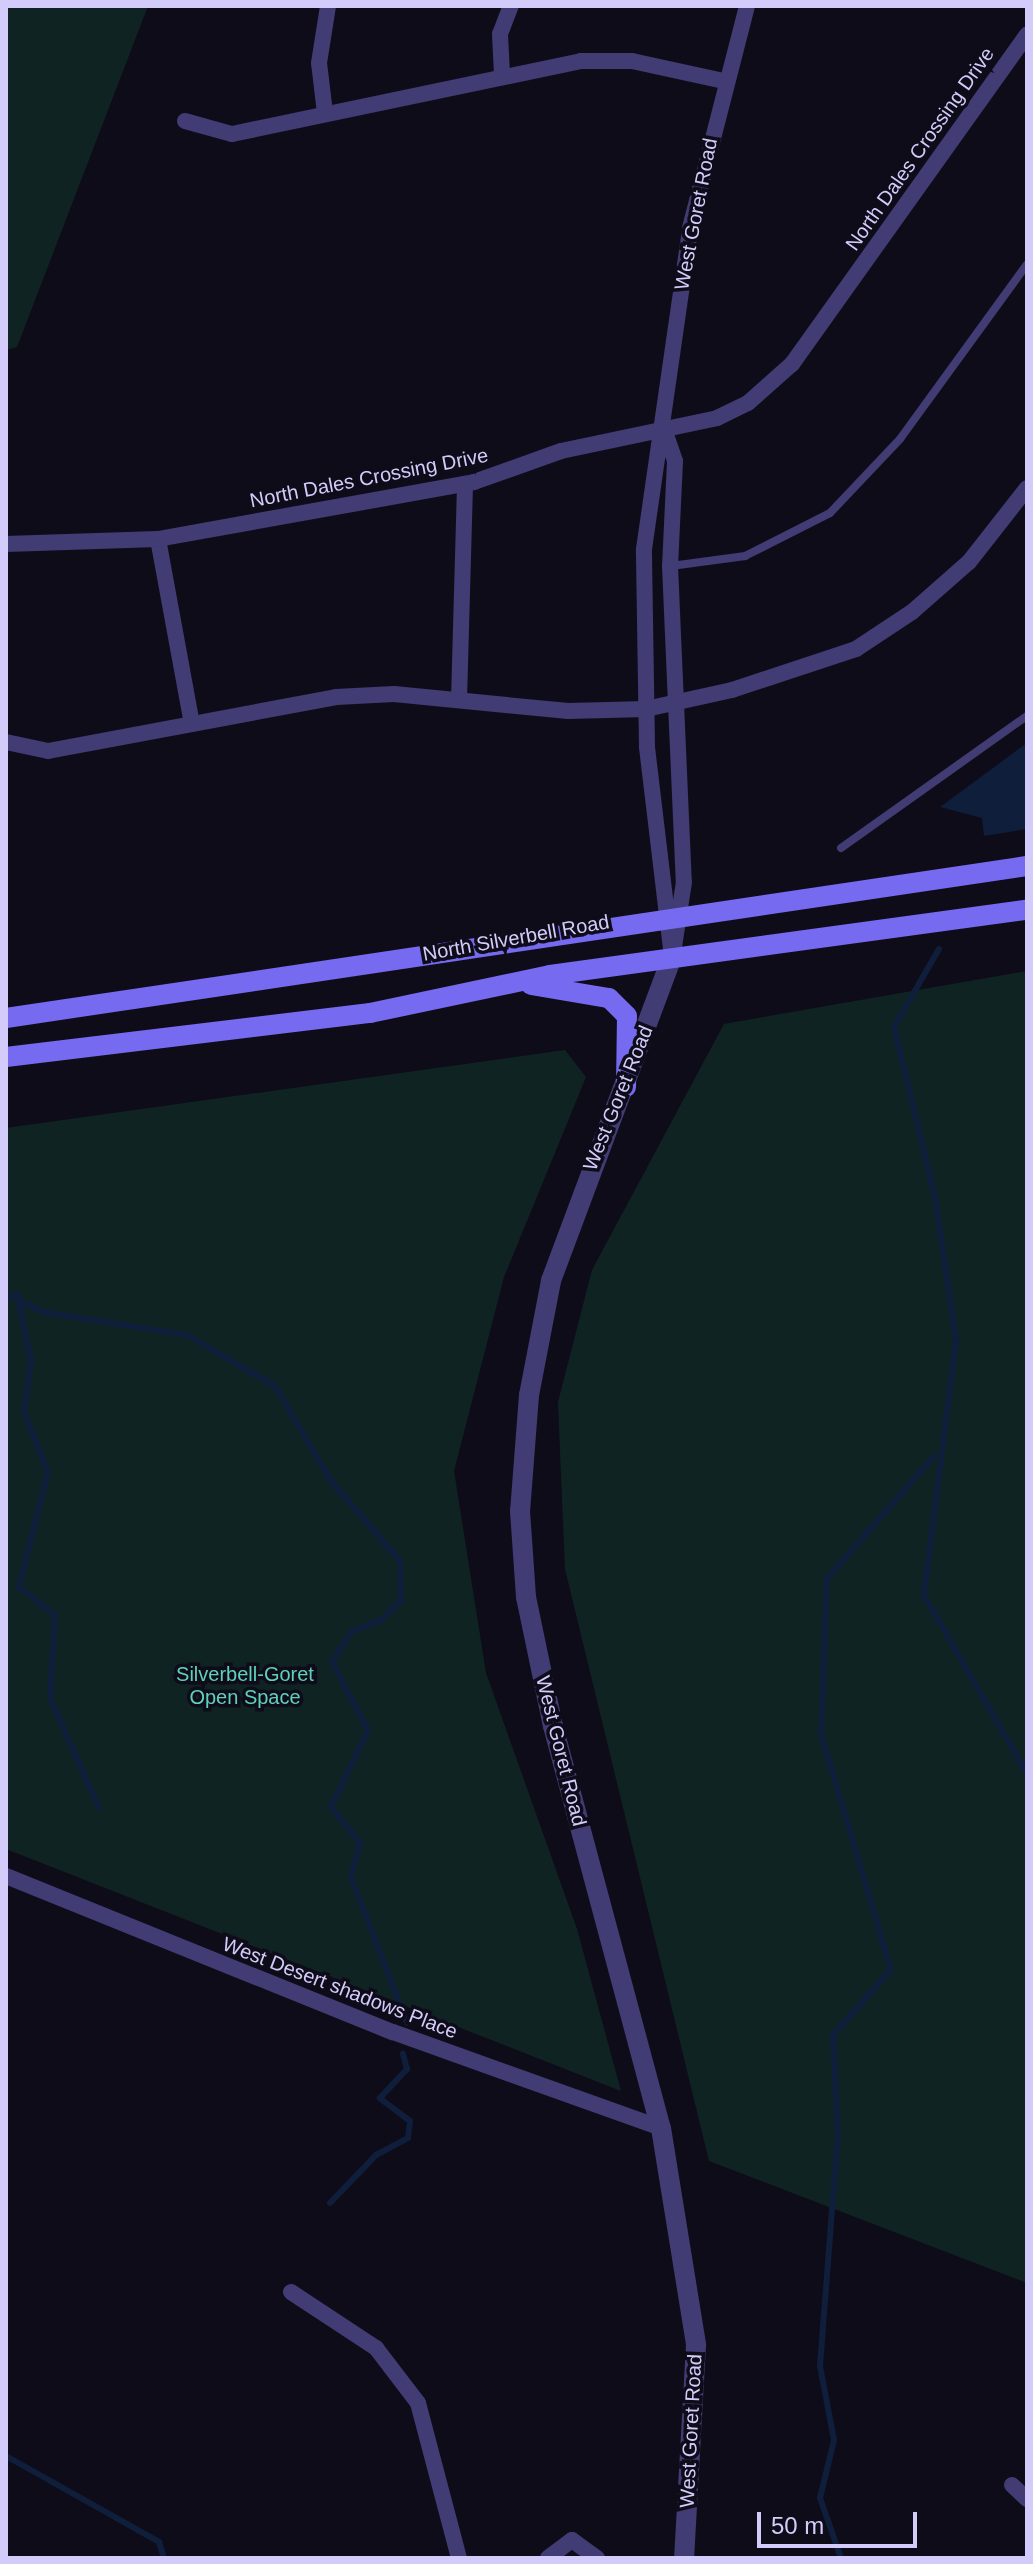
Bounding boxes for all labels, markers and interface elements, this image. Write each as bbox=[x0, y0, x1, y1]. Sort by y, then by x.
street label: North Dales Crossing Drive bbox=[841, 43, 999, 255]
street label: West Goret Road bbox=[670, 136, 722, 292]
street label: North Dales Crossing Drive bbox=[248, 443, 490, 513]
street label: North Silverbell Road bbox=[421, 910, 611, 966]
street label: West Goret Road bbox=[578, 1022, 658, 1174]
park label: Silverbell-Goret Open Space bbox=[176, 1662, 314, 1709]
street label: West Goret Road bbox=[531, 1673, 591, 1829]
street label: West Desert shadows Place bbox=[219, 1932, 461, 2044]
street label: West Goret Road bbox=[675, 2353, 707, 2509]
scale bar bbox=[761, 2496, 921, 2546]
text: 50 m bbox=[771, 2512, 824, 2539]

